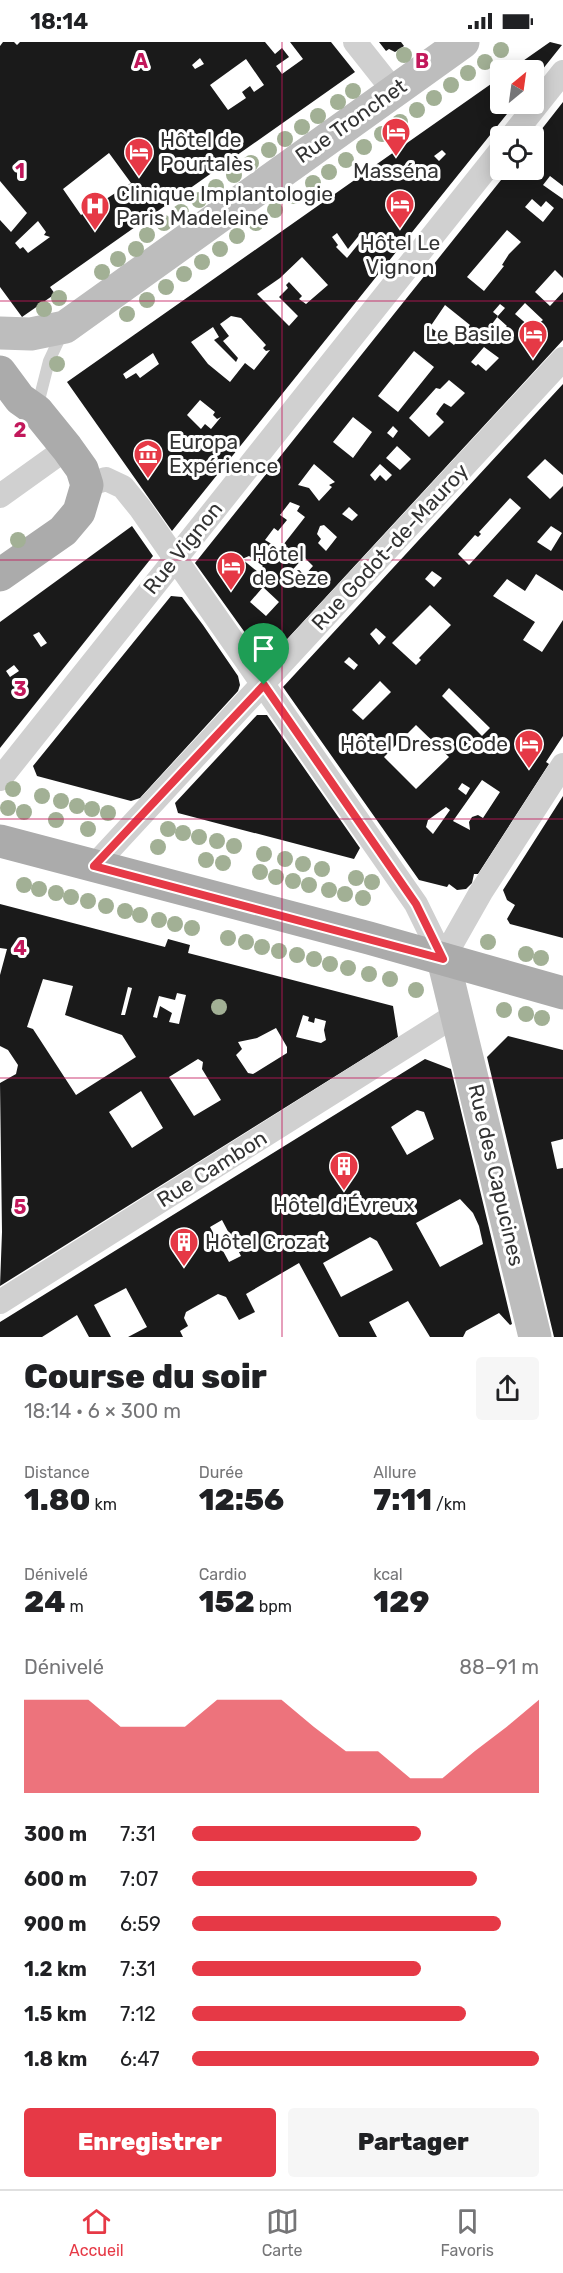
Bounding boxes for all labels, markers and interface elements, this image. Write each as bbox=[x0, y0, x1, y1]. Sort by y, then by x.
text: 18:14 bbox=[30, 8, 88, 35]
text: A bbox=[134, 49, 149, 73]
text: B bbox=[415, 49, 429, 73]
north arrow bbox=[490, 60, 544, 114]
map controls bbox=[490, 60, 544, 180]
street label: Rue Tronchet bbox=[290, 73, 411, 168]
hotel icon: Masséna bbox=[380, 116, 412, 158]
button: locate bbox=[490, 126, 544, 180]
place label: Hôtel de Pourtalès bbox=[160, 127, 253, 176]
hotel icon: Hôtel de Pourtalès bbox=[123, 136, 155, 178]
place label: Masséna bbox=[353, 158, 439, 183]
text: 1 bbox=[15, 159, 25, 183]
place label: Clinique Implantologie Paris Madeleine bbox=[116, 181, 333, 230]
hotel icon: Hôtel Le Vignon bbox=[384, 188, 416, 230]
hospital icon: Clinique Implantologie Paris Madeleine bbox=[79, 190, 111, 232]
place label: Hôtel Le Vignon bbox=[360, 230, 440, 279]
hotel icon: Le Basile bbox=[517, 318, 549, 360]
place label: Le Basile bbox=[425, 321, 512, 346]
text: 2 bbox=[14, 418, 27, 442]
place label: Europa Expérience bbox=[169, 429, 278, 478]
museum icon: Europa Expérience bbox=[132, 438, 164, 480]
street label: Rue Godot-de-Mauroy bbox=[306, 458, 474, 635]
street label: Rue Vignon bbox=[138, 496, 227, 599]
place label: Hôtel de Sèze bbox=[252, 541, 329, 590]
hotel icon: Hôtel de Sèze bbox=[215, 550, 247, 592]
pin bbox=[238, 623, 289, 685]
icon: arrive bbox=[247, 632, 280, 665]
text: 3 bbox=[13, 677, 27, 701]
hotel icon: Hôtel Dress Code bbox=[513, 728, 545, 770]
place label: Hôtel Dress Code bbox=[340, 731, 508, 756]
text: 4 bbox=[13, 936, 27, 960]
street label: Rue des Capucines bbox=[463, 1081, 530, 1268]
street label: Rue Cambon bbox=[152, 1125, 271, 1212]
building icon: Hôtel d'Évreux bbox=[328, 1150, 360, 1192]
place label: Hôtel d'Évreux bbox=[273, 1192, 415, 1217]
text: 5 bbox=[14, 1195, 27, 1219]
building icon: Hôtel Crozat bbox=[168, 1226, 200, 1268]
place label: Hôtel Crozat bbox=[205, 1229, 326, 1254]
text: Course du soir bbox=[24, 1357, 267, 1396]
button: share bbox=[476, 1357, 539, 1420]
text: 18:14 · 6 × 300 m bbox=[24, 1399, 181, 1423]
text: Distance bbox=[24, 1463, 90, 1482]
text: Durée bbox=[199, 1463, 243, 1482]
text: Allure bbox=[373, 1463, 416, 1482]
text: 1.80 bbox=[24, 1482, 90, 1518]
text: 12:56 bbox=[199, 1482, 284, 1518]
text: 7:11 bbox=[373, 1482, 432, 1518]
text: km bbox=[90, 1495, 117, 1514]
text: /km bbox=[432, 1495, 466, 1514]
text: Dénivelé bbox=[24, 1565, 88, 1584]
text: Cardio bbox=[199, 1565, 247, 1584]
text: kcal bbox=[373, 1565, 403, 1584]
text: 24 bbox=[24, 1584, 66, 1620]
text: 152 bbox=[199, 1584, 255, 1620]
text: 129 bbox=[373, 1584, 429, 1620]
text: m bbox=[66, 1597, 84, 1616]
text: bpm bbox=[255, 1597, 292, 1616]
text: Dénivelé bbox=[24, 1655, 104, 1679]
text: 88–91 m bbox=[459, 1655, 539, 1679]
text: 300 m bbox=[24, 1822, 87, 1846]
text: 7:31 bbox=[120, 1822, 156, 1846]
text: 600 m bbox=[24, 1867, 87, 1891]
text: 7:07 bbox=[120, 1867, 158, 1891]
text: 900 m bbox=[24, 1912, 87, 1936]
text: 6:59 bbox=[120, 1912, 161, 1936]
text: 1.2 km bbox=[24, 1957, 87, 1981]
text: 7:31 bbox=[120, 1957, 156, 1981]
text: 1.5 km bbox=[24, 2002, 87, 2026]
text: 7:12 bbox=[120, 2002, 156, 2026]
text: 1.8 km bbox=[24, 2047, 87, 2071]
text: 6:47 bbox=[120, 2047, 160, 2071]
button: Enregistrer bbox=[24, 2108, 276, 2177]
button: Partager bbox=[288, 2108, 539, 2177]
tab: Accueil bbox=[69, 2205, 124, 2260]
tab: Carte bbox=[262, 2205, 303, 2260]
tab: Favoris bbox=[441, 2205, 494, 2260]

